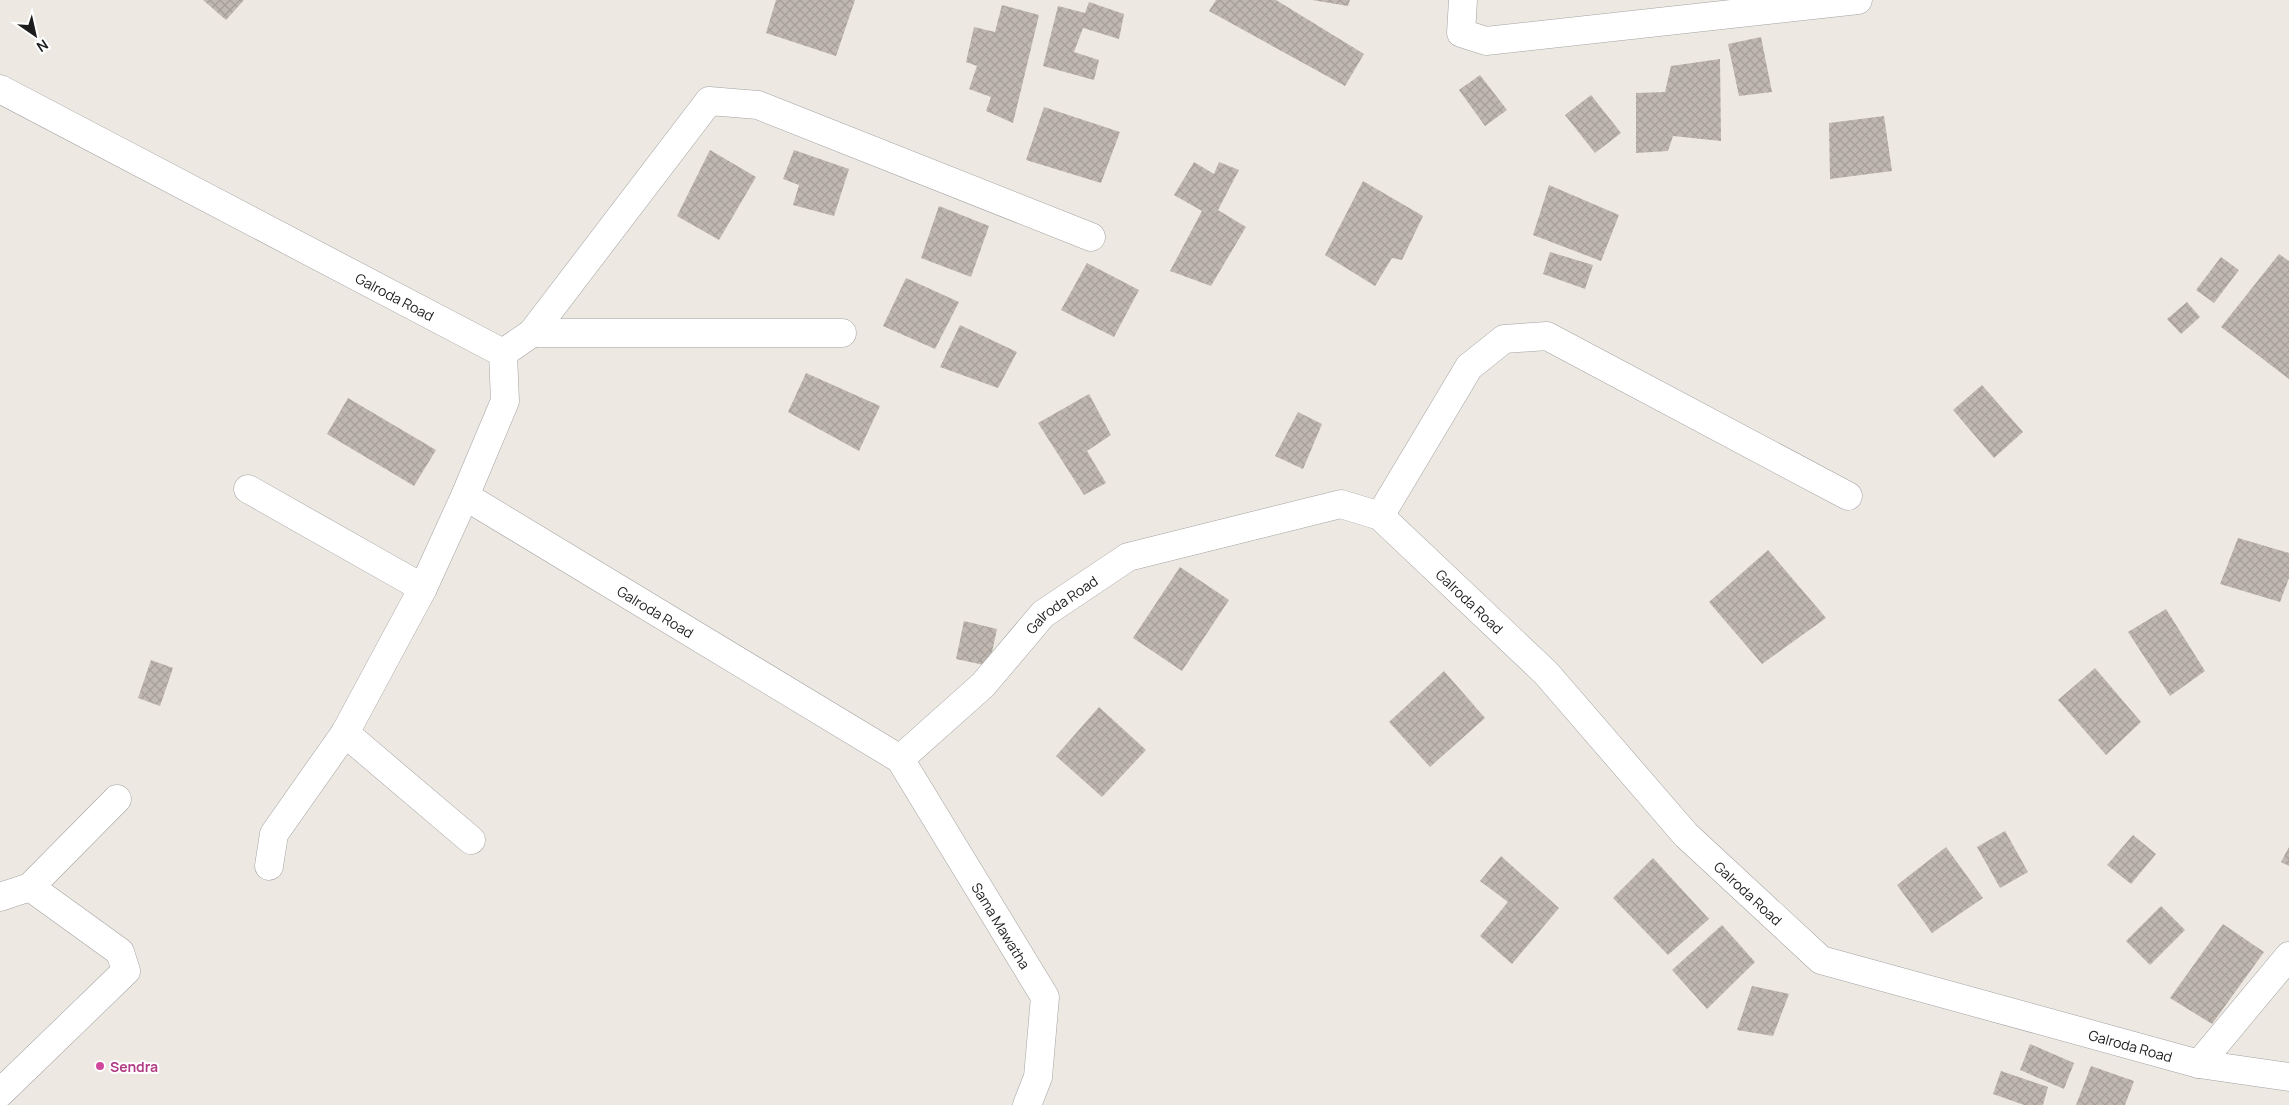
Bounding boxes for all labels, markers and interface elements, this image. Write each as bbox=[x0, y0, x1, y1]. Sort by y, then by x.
north arrow bbox=[10, 10, 60, 60]
text: N bbox=[33, 36, 52, 57]
street label: Galroda Road bbox=[352, 268, 437, 325]
street label: Galroda Road bbox=[1432, 564, 1508, 638]
street label: Galroda Road bbox=[1021, 571, 1101, 638]
street label: Galroda Road bbox=[614, 581, 697, 642]
street label: Galroda Road bbox=[1710, 857, 1787, 929]
street label: Sama Mawatha bbox=[968, 879, 1035, 972]
street label: Galroda Road bbox=[2087, 1025, 2175, 1066]
place label: Sendra bbox=[110, 1057, 158, 1076]
marker: Sendra bbox=[94, 1060, 106, 1072]

